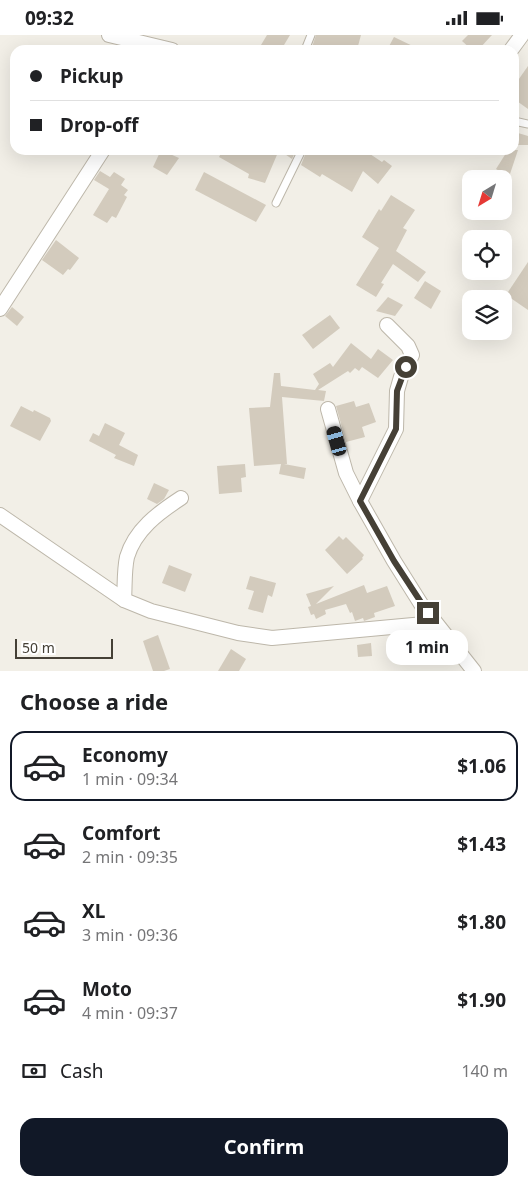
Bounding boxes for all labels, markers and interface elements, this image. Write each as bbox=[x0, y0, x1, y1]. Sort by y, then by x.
text: 09:32 bbox=[25, 5, 74, 31]
text: Pickup bbox=[60, 63, 123, 89]
text: Drop-off bbox=[60, 112, 139, 138]
north arrow bbox=[462, 170, 512, 220]
map controls bbox=[462, 170, 512, 340]
button: locate bbox=[462, 230, 512, 280]
button: layers bbox=[462, 290, 512, 340]
route start bbox=[395, 356, 417, 378]
car bbox=[325, 425, 348, 457]
route end bbox=[417, 602, 439, 624]
callout: 1 min bbox=[387, 631, 469, 665]
scale bar bbox=[15, 636, 112, 659]
text: 1 min bbox=[405, 636, 449, 658]
text: 50 m bbox=[22, 638, 55, 657]
text: Choose a ride bbox=[20, 686, 168, 716]
text: Economy bbox=[82, 742, 168, 768]
icon: car bbox=[22, 744, 67, 789]
text: $1.06 bbox=[457, 753, 506, 779]
text: 1 min · 09:34 bbox=[82, 768, 178, 790]
text: Comfort bbox=[82, 820, 161, 846]
icon: car bbox=[22, 822, 67, 867]
text: $1.43 bbox=[457, 831, 506, 857]
text: 2 min · 09:35 bbox=[82, 846, 178, 868]
text: XL bbox=[82, 898, 105, 924]
icon: car bbox=[22, 900, 67, 945]
text: $1.80 bbox=[457, 909, 506, 935]
text: 3 min · 09:36 bbox=[82, 924, 178, 946]
text: Moto bbox=[82, 976, 132, 1002]
icon: car bbox=[22, 978, 67, 1023]
text: $1.90 bbox=[457, 987, 506, 1013]
text: 4 min · 09:37 bbox=[82, 1002, 178, 1024]
icon: cash bbox=[20, 1057, 48, 1085]
text: Cash bbox=[60, 1058, 104, 1084]
text: 140 m bbox=[461, 1060, 508, 1082]
button: Confirm bbox=[20, 1118, 508, 1176]

